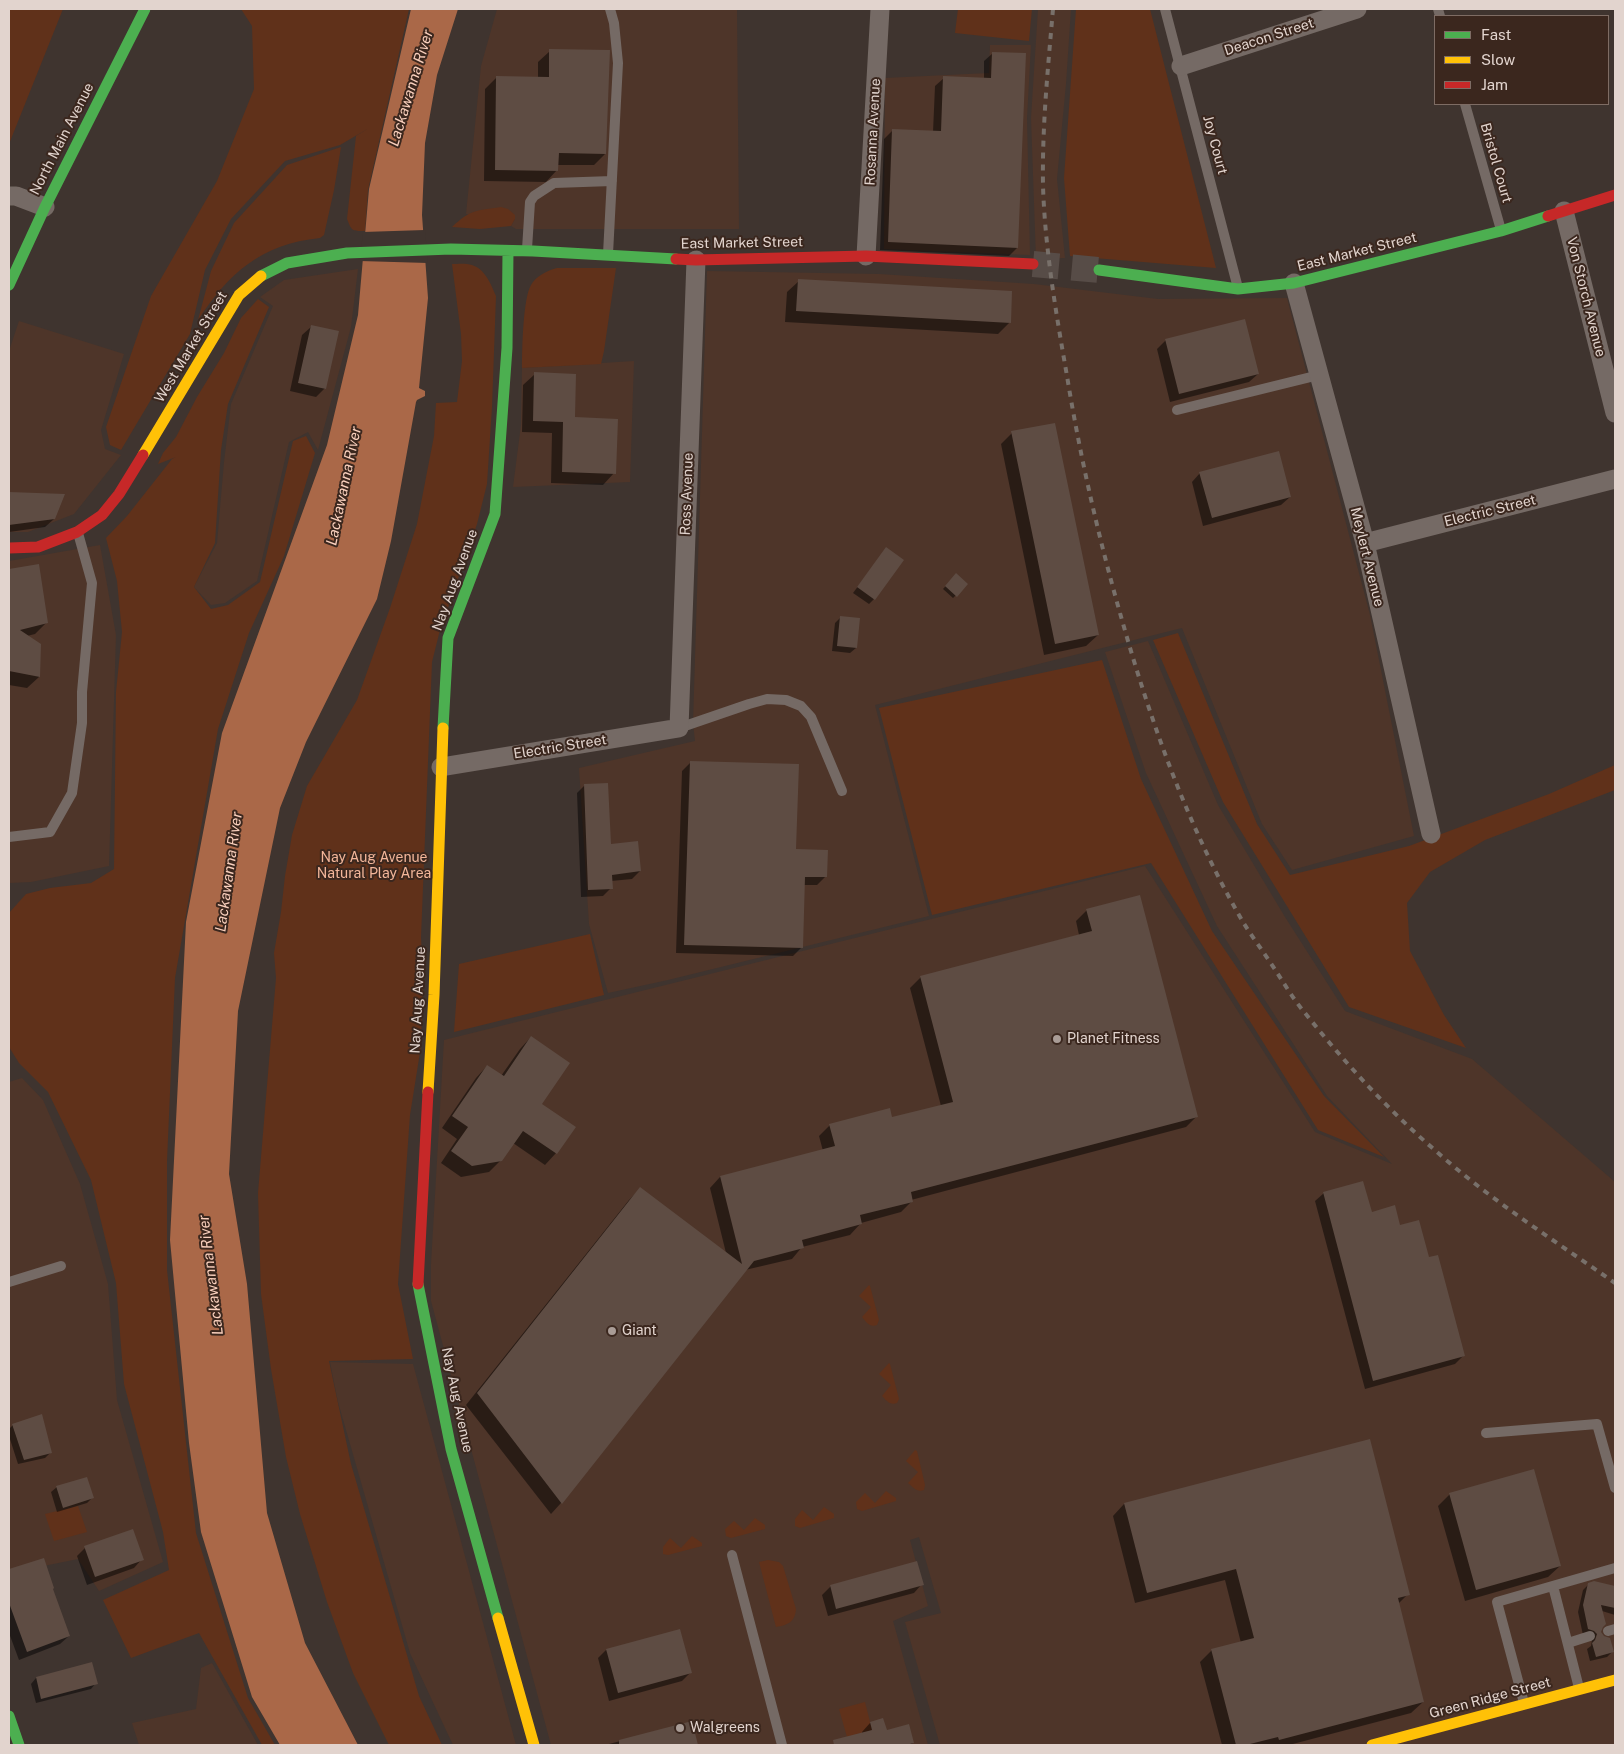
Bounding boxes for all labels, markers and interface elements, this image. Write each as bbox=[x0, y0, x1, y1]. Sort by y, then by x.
street label: Deacon Street bbox=[1222, 15, 1316, 59]
legend bbox=[1434, 15, 1609, 105]
text: Fast bbox=[1481, 26, 1511, 43]
water label: Lackawanna River bbox=[385, 27, 437, 149]
text: Slow bbox=[1481, 51, 1515, 68]
text: Jam bbox=[1481, 76, 1508, 93]
street label: Rosanna Avenue bbox=[862, 78, 884, 186]
street label: North Main Avenue bbox=[26, 80, 98, 198]
street label: Joy Court bbox=[1199, 114, 1231, 176]
street label: Bristol Court bbox=[1477, 121, 1515, 205]
street label: East Market Street bbox=[1296, 229, 1418, 275]
street label: East Market Street bbox=[681, 234, 803, 252]
street label: Von Storch Avenue bbox=[1563, 235, 1609, 359]
street label: West Market Street bbox=[151, 288, 231, 406]
water label: Lackawanna River bbox=[323, 425, 365, 547]
street label: Ross Avenue bbox=[677, 452, 697, 536]
street label: Electric Street bbox=[1442, 491, 1538, 531]
street label: Meylert Avenue bbox=[1347, 506, 1387, 608]
street label: Nay Aug Avenue bbox=[429, 527, 481, 633]
street label: Electric Street bbox=[512, 731, 608, 763]
water label: Lackawanna River bbox=[212, 811, 246, 933]
park label: Nay Aug Avenue Natural Play Area bbox=[317, 850, 431, 882]
street label: Nay Aug Avenue bbox=[407, 946, 429, 1054]
place label: Planet Fitness bbox=[1067, 1031, 1160, 1047]
marker: Planet Fitness bbox=[1051, 1033, 1063, 1045]
water label: Lackawanna River bbox=[195, 1214, 227, 1336]
place label: Giant bbox=[622, 1323, 657, 1339]
marker: Giant bbox=[606, 1325, 618, 1337]
street label: Nay Aug Avenue bbox=[438, 1346, 476, 1454]
street label: Green Ridge Street bbox=[1428, 1674, 1552, 1722]
place label: Walgreens bbox=[690, 1720, 760, 1736]
marker: Walgreens bbox=[674, 1722, 686, 1734]

